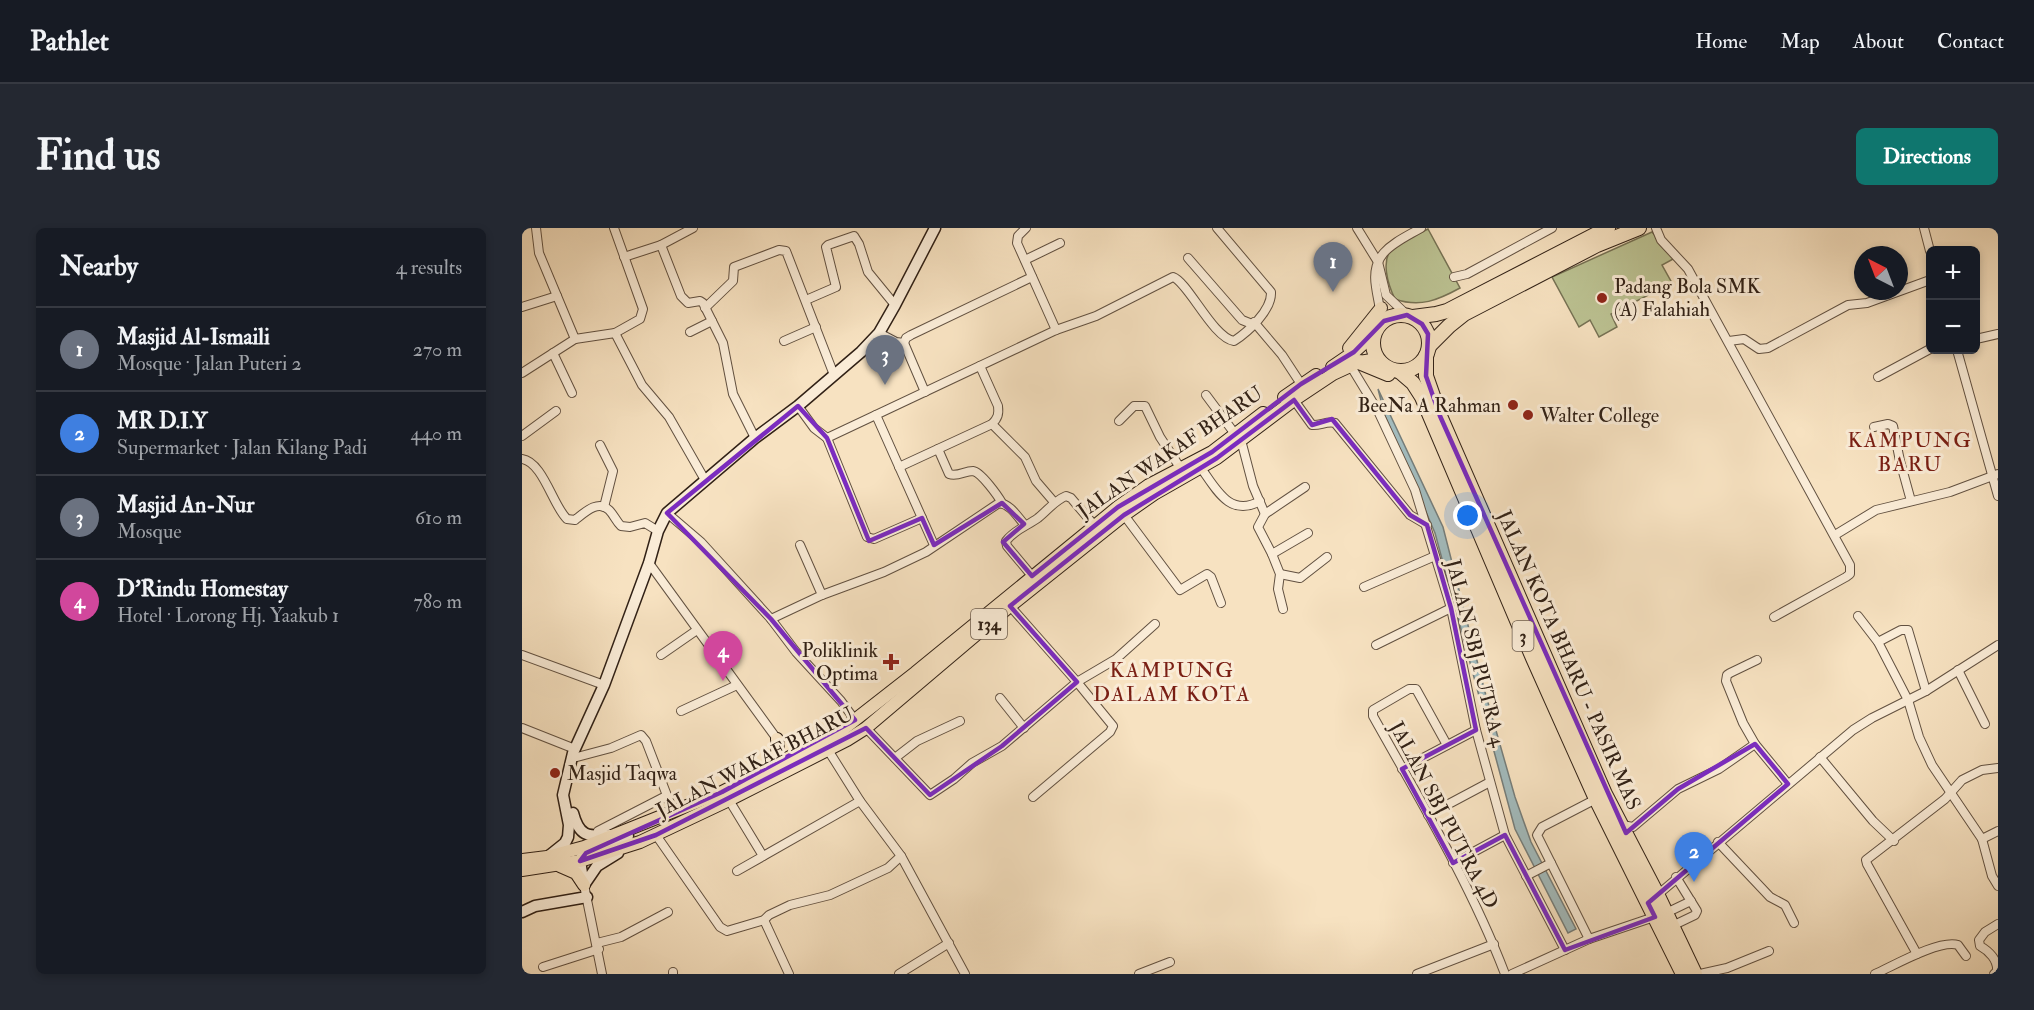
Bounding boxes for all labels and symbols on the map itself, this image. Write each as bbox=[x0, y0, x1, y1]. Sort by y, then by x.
pin: 1 bbox=[1314, 242, 1352, 292]
north arrow bbox=[1854, 246, 1908, 300]
place label: Padang Bola SMK (A) Falahiah bbox=[1614, 274, 1762, 322]
marker: Padang Bola SMK (A) Falahiah bbox=[1595, 291, 1609, 305]
pin: 3 bbox=[866, 336, 904, 385]
street label: JALAN WAKAF BHARU bbox=[1072, 380, 1268, 524]
place label: BeeNa A Rahman bbox=[1357, 393, 1501, 418]
marker: BeeNa A Rahman bbox=[1506, 398, 1520, 412]
place label: Walter College bbox=[1539, 403, 1659, 428]
marker: Walter College bbox=[1521, 408, 1535, 422]
district label: KAMPUNG BARU bbox=[1848, 427, 1972, 478]
your location bbox=[1453, 501, 1482, 530]
street label: JALAN KOTA BHARU - PASIR MAS bbox=[1491, 505, 1647, 814]
street label: JALAN SBJ PUTRA 4 bbox=[1440, 556, 1512, 750]
road number: 134 bbox=[971, 609, 1007, 639]
road number: 3 bbox=[1512, 621, 1534, 651]
pin: 4 bbox=[704, 632, 742, 681]
place label: Poliklinik Optima bbox=[802, 638, 879, 687]
marker: Poliklinik Optima bbox=[882, 653, 900, 671]
district label: KAMPUNG DALAM KOTA bbox=[1093, 657, 1251, 708]
street label: JALAN WAKAF BHARU bbox=[651, 701, 858, 823]
street label: JALAN SBJ PUTRA 4D bbox=[1384, 716, 1504, 913]
place label: Masjid Taqwa bbox=[567, 761, 678, 786]
marker: Masjid Taqwa bbox=[548, 766, 562, 780]
pin: 2 bbox=[1674, 832, 1714, 882]

